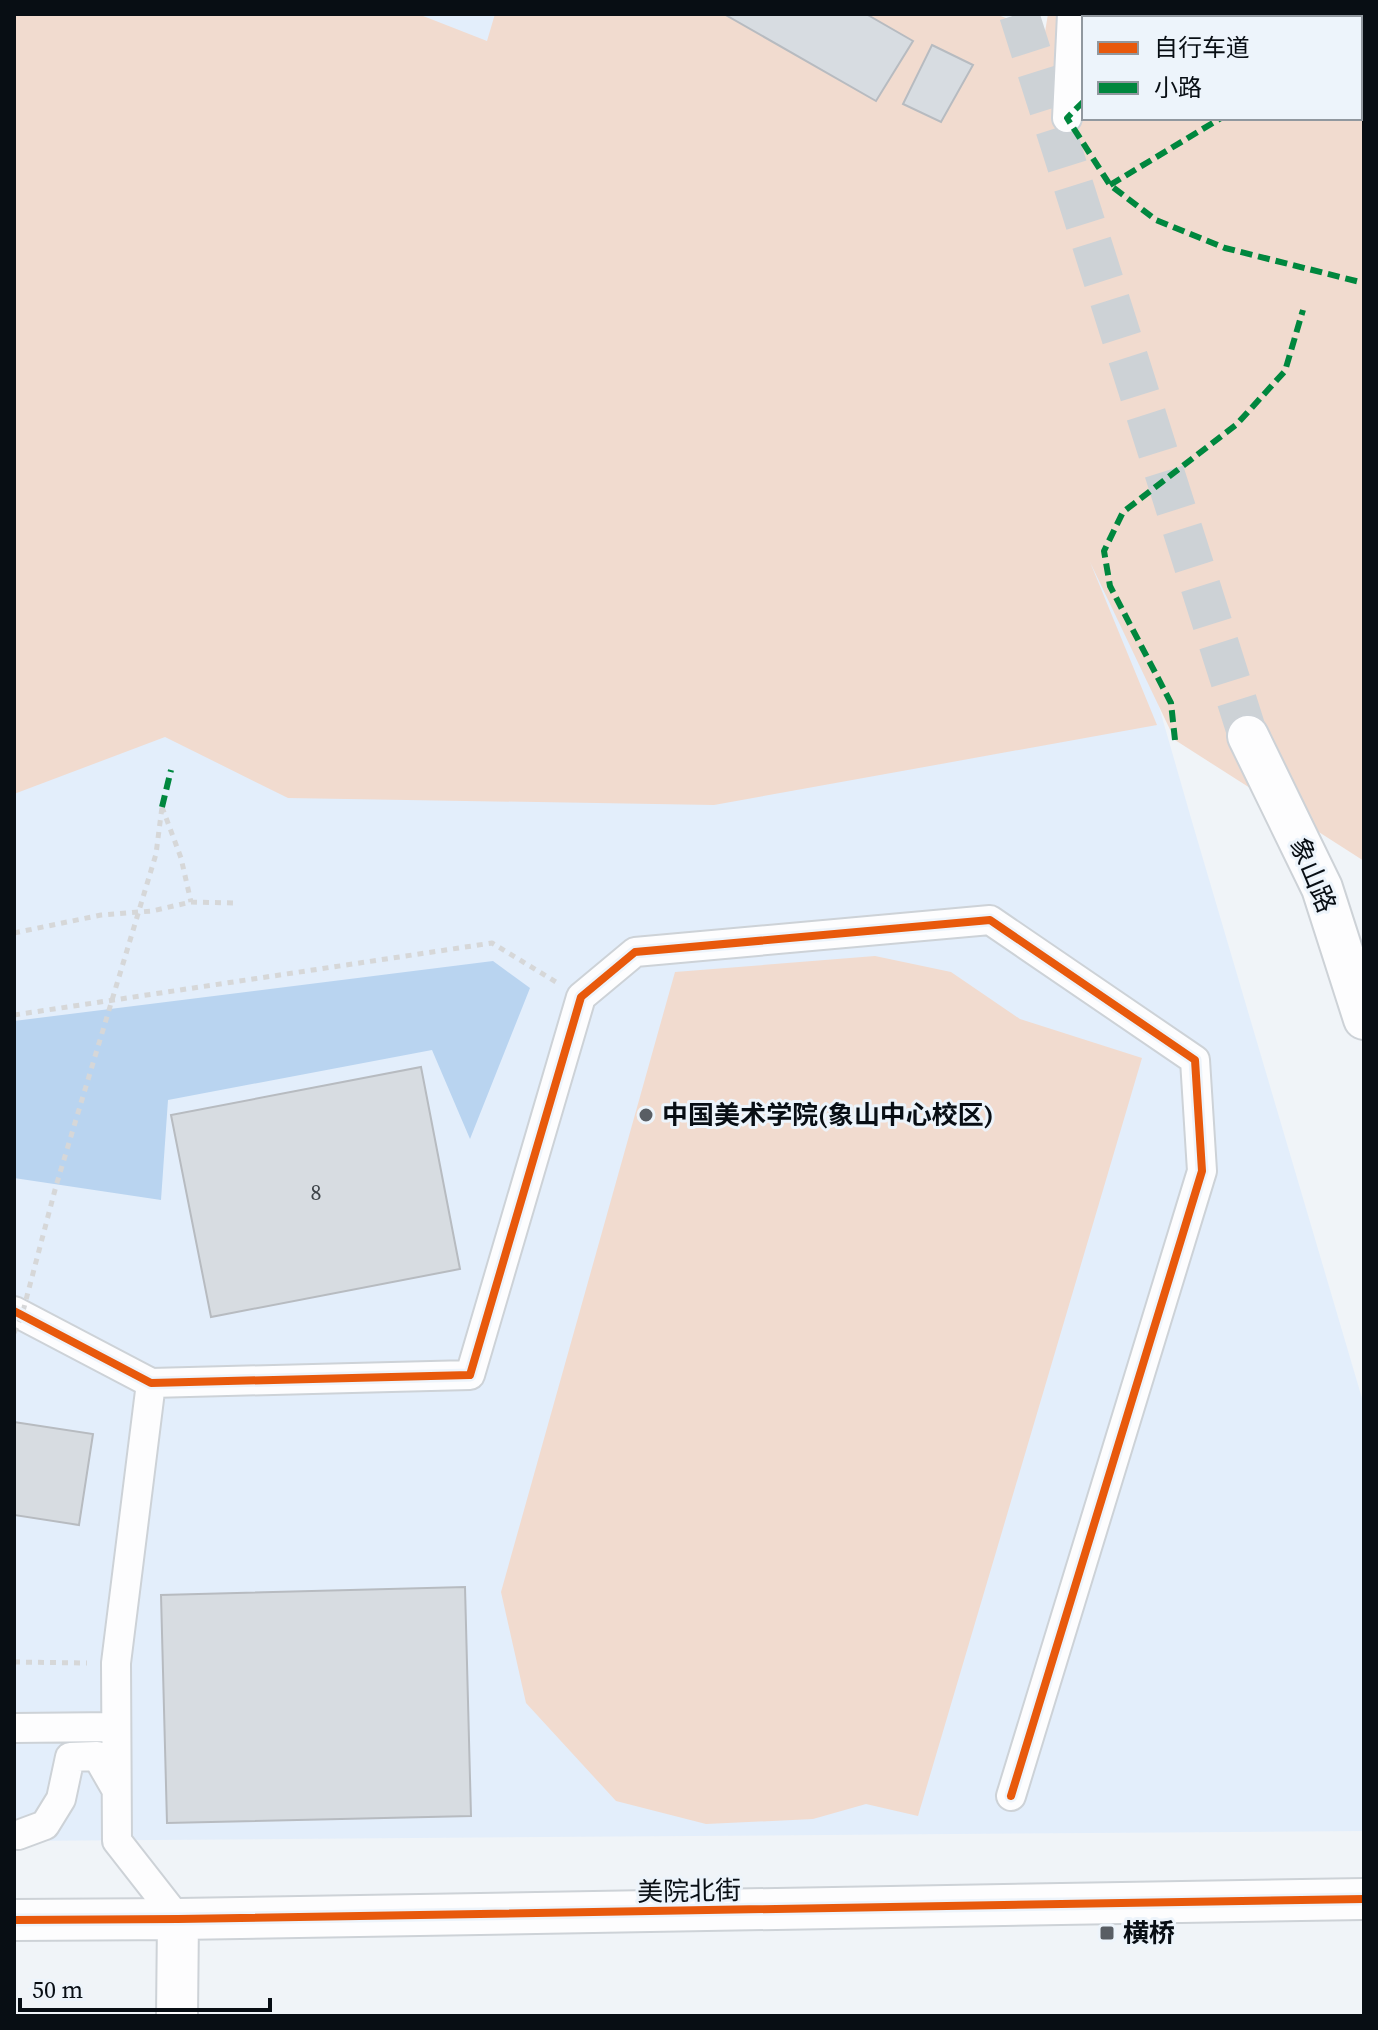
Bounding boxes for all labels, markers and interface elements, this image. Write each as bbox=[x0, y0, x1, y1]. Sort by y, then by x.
legend bbox=[1082, 16, 1362, 120]
text: 自行车道 bbox=[1154, 31, 1250, 64]
text: 小路 bbox=[1154, 71, 1202, 104]
street label: 象山路 bbox=[1281, 832, 1345, 918]
place label: 中国美术学院(象山中心校区) bbox=[662, 1097, 994, 1133]
marker: 中国美术学院(象山中心校区) bbox=[637, 1106, 655, 1124]
house number: 8 bbox=[310, 1177, 322, 1207]
street label: 美院北街 bbox=[637, 1872, 741, 1910]
place label: 横桥 bbox=[1123, 1915, 1175, 1951]
marker: 横桥 bbox=[1098, 1924, 1116, 1942]
scale bar bbox=[20, 1962, 270, 2012]
text: 50 m bbox=[32, 1973, 83, 2006]

